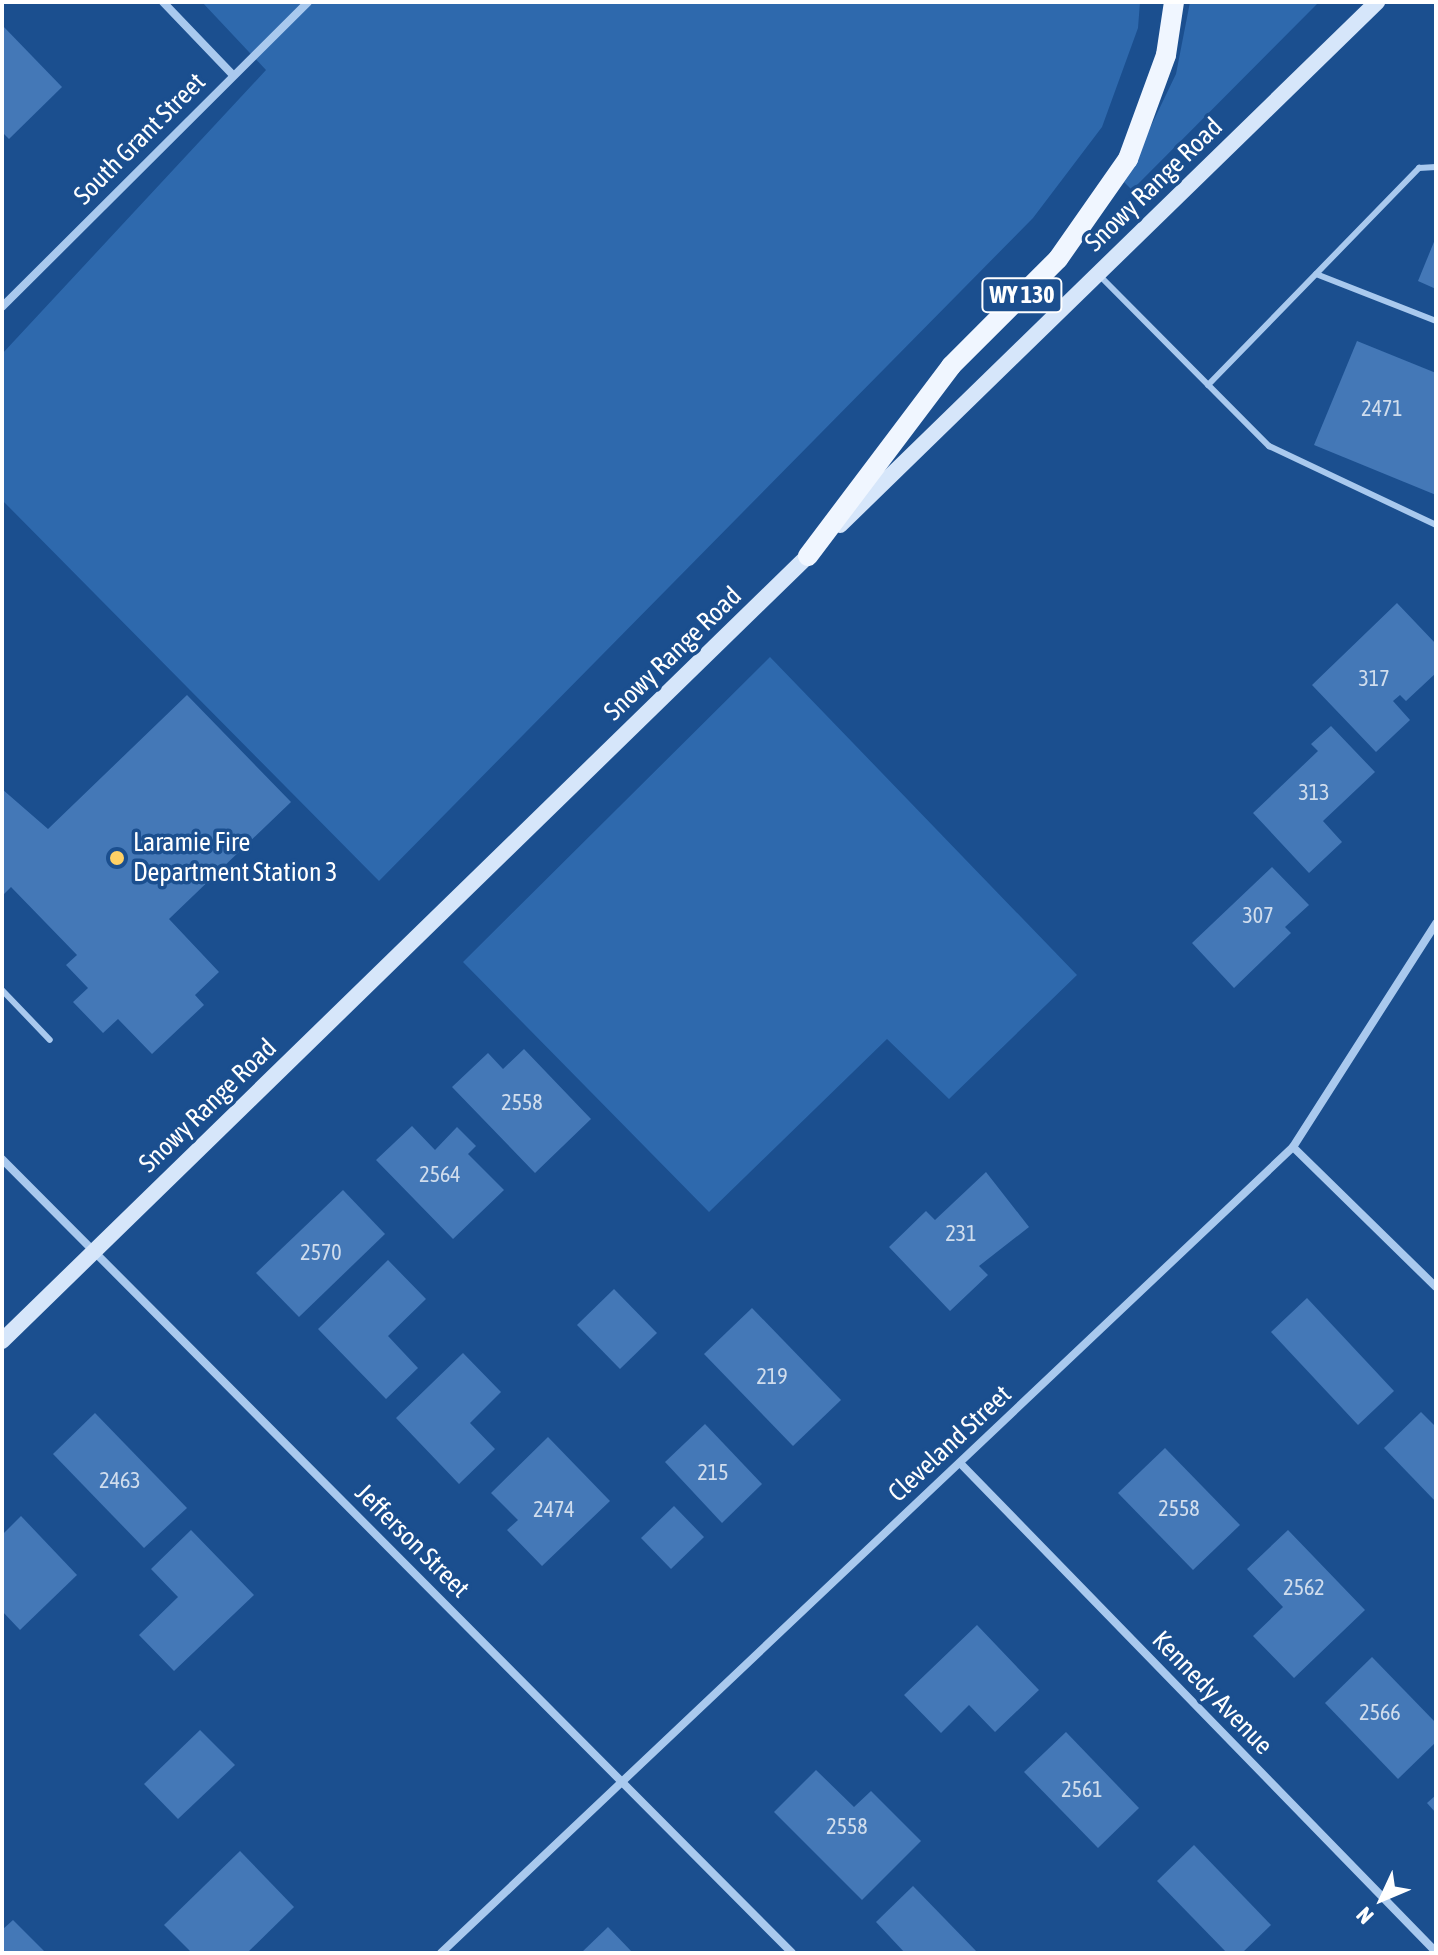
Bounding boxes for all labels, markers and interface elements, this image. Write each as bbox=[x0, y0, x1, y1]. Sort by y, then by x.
street label: South Grant Street bbox=[68, 67, 212, 211]
street label: Snowy Range Road bbox=[1079, 112, 1229, 258]
road number: WY 130 bbox=[980, 275, 1064, 315]
house number: 2471 bbox=[1361, 396, 1403, 422]
street label: Snowy Range Road bbox=[598, 581, 748, 727]
house number: 317 bbox=[1358, 666, 1390, 692]
house number: 313 bbox=[1298, 780, 1330, 806]
place label: Laramie Fire Department Station 3 bbox=[133, 827, 337, 888]
marker: Laramie Fire Department Station 3 bbox=[108, 849, 126, 867]
house number: 307 bbox=[1242, 903, 1274, 929]
street label: Snowy Range Road bbox=[133, 1033, 283, 1179]
house number: 2558 bbox=[501, 1090, 543, 1116]
house number: 2564 bbox=[419, 1162, 461, 1188]
house number: 231 bbox=[945, 1221, 977, 1247]
house number: 2570 bbox=[300, 1240, 342, 1266]
house number: 219 bbox=[756, 1364, 788, 1390]
street label: Cleveland Street bbox=[882, 1379, 1018, 1509]
house number: 215 bbox=[697, 1460, 729, 1486]
house number: 2463 bbox=[99, 1468, 141, 1494]
street label: Jefferson Street bbox=[349, 1478, 475, 1604]
house number: 2558 bbox=[1158, 1496, 1200, 1522]
house number: 2474 bbox=[533, 1497, 575, 1523]
house number: 2562 bbox=[1283, 1575, 1325, 1601]
street label: Kennedy Avenue bbox=[1145, 1625, 1279, 1761]
house number: 2566 bbox=[1359, 1700, 1401, 1726]
house number: 2561 bbox=[1061, 1777, 1103, 1803]
house number: 2558 bbox=[826, 1814, 868, 1840]
north arrow bbox=[1342, 1859, 1422, 1939]
text: N bbox=[1351, 1902, 1379, 1929]

